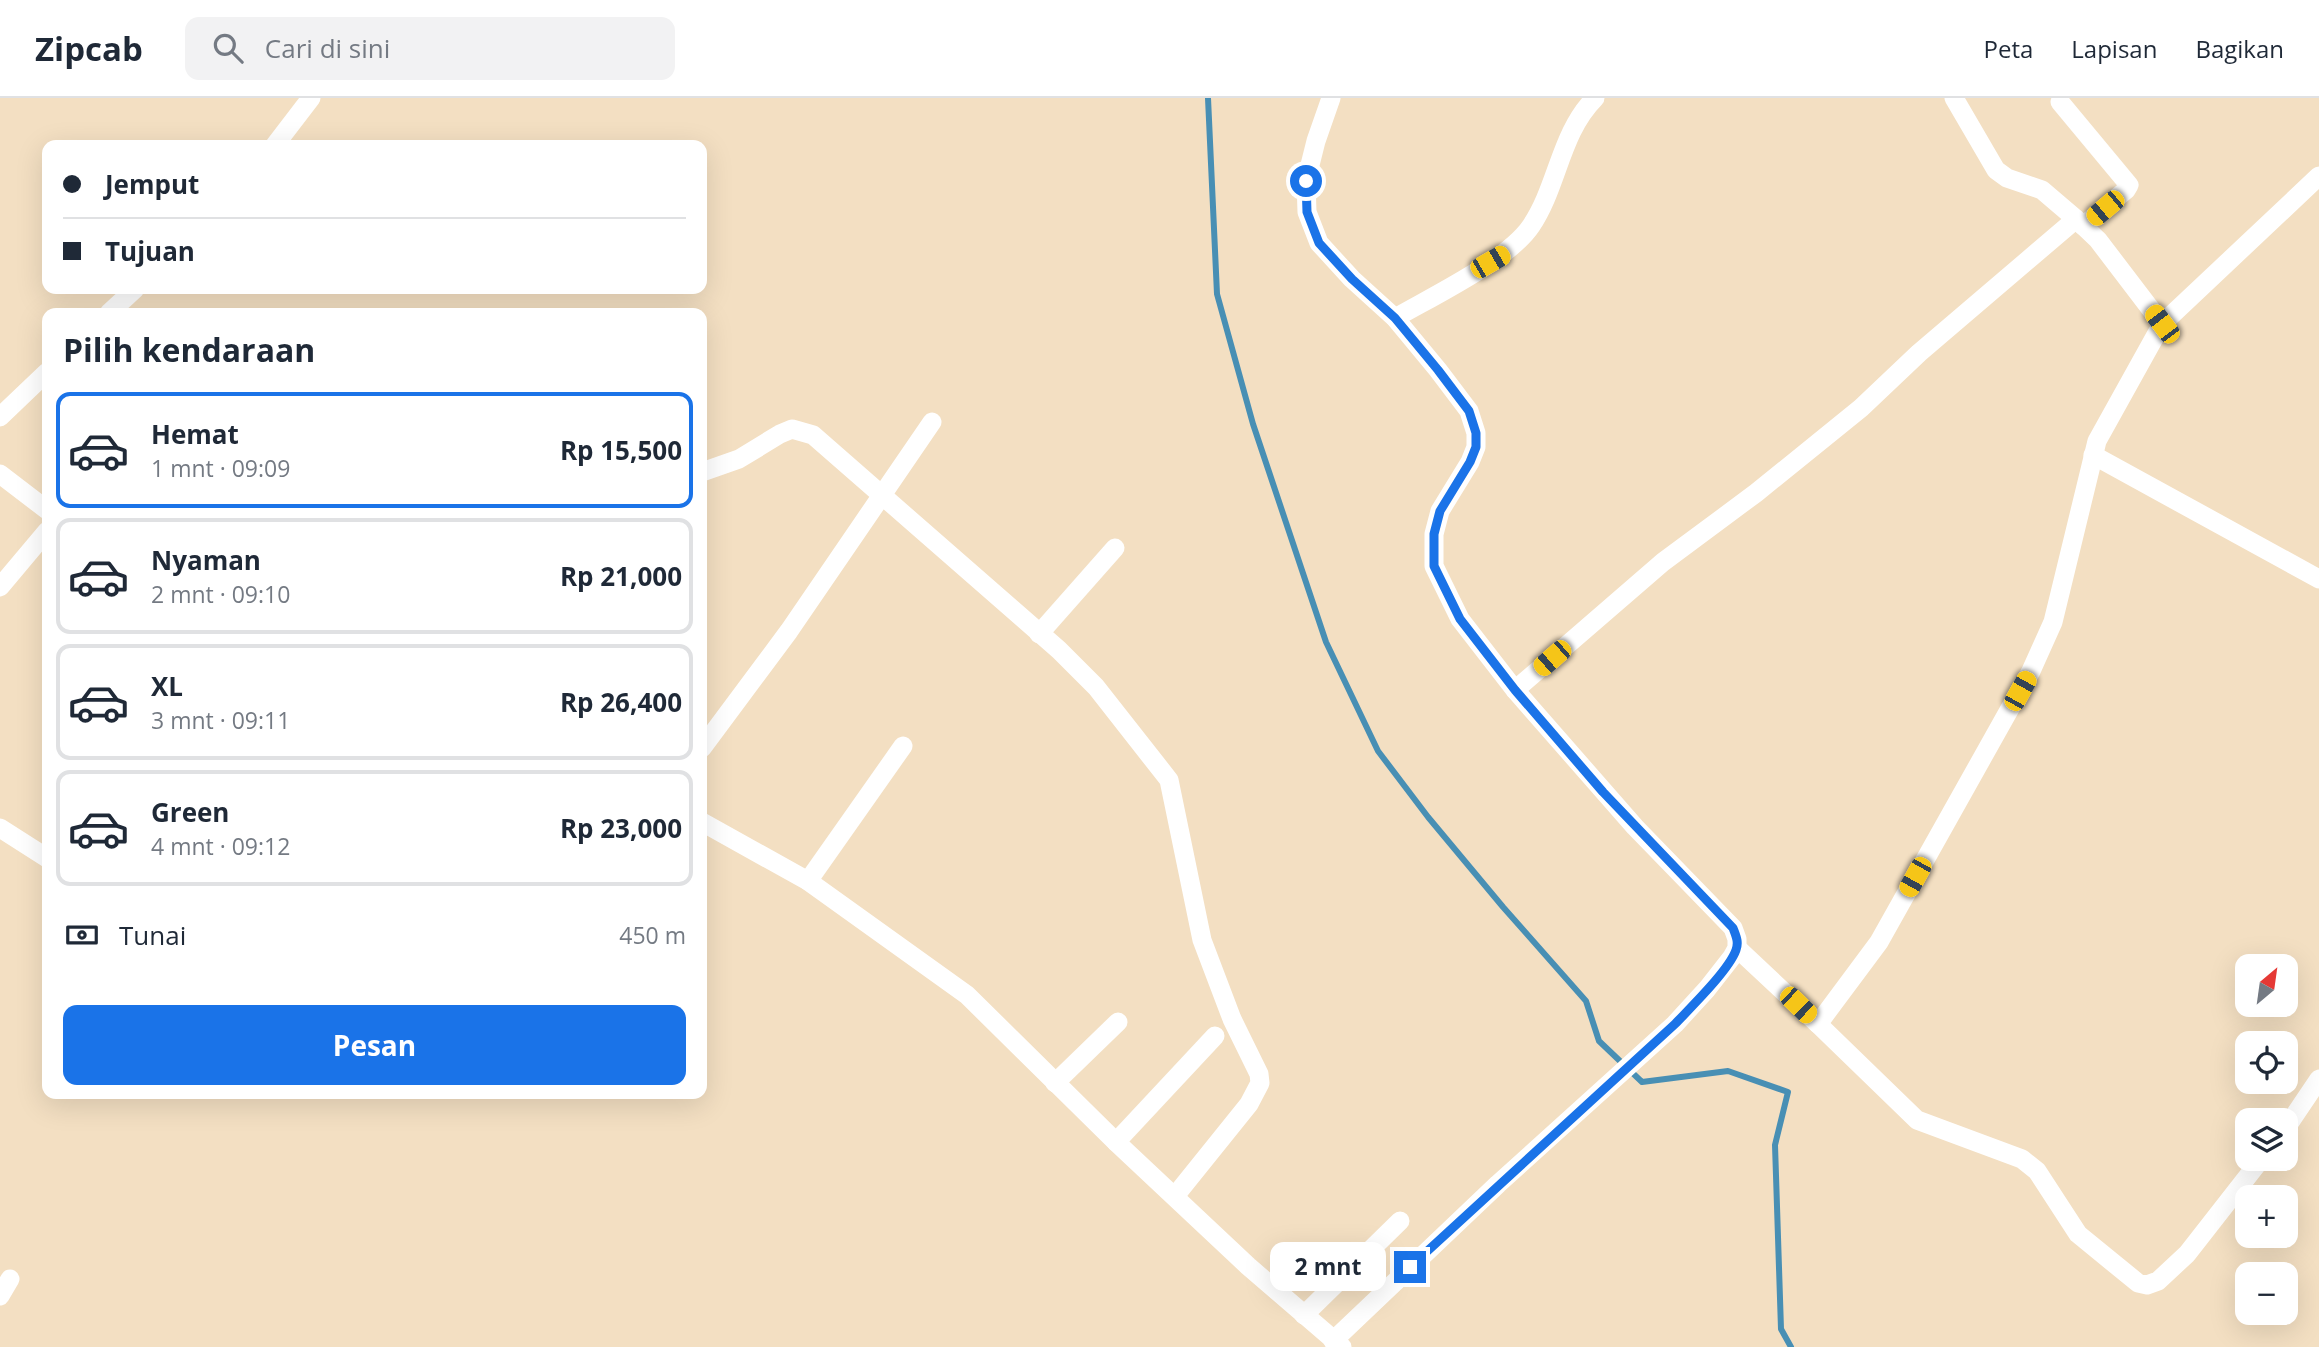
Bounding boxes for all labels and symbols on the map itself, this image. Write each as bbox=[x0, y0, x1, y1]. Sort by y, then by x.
route start bbox=[1290, 165, 1322, 197]
car bbox=[2083, 186, 2128, 230]
car bbox=[1467, 242, 1514, 282]
car bbox=[2141, 301, 2184, 347]
car bbox=[1530, 636, 1575, 680]
car bbox=[2001, 668, 2040, 714]
car bbox=[1896, 854, 1935, 900]
north arrow bbox=[2235, 954, 2298, 1017]
car bbox=[1776, 983, 1821, 1027]
callout: 2 mnt bbox=[1270, 1242, 1386, 1292]
route end bbox=[1394, 1251, 1426, 1283]

